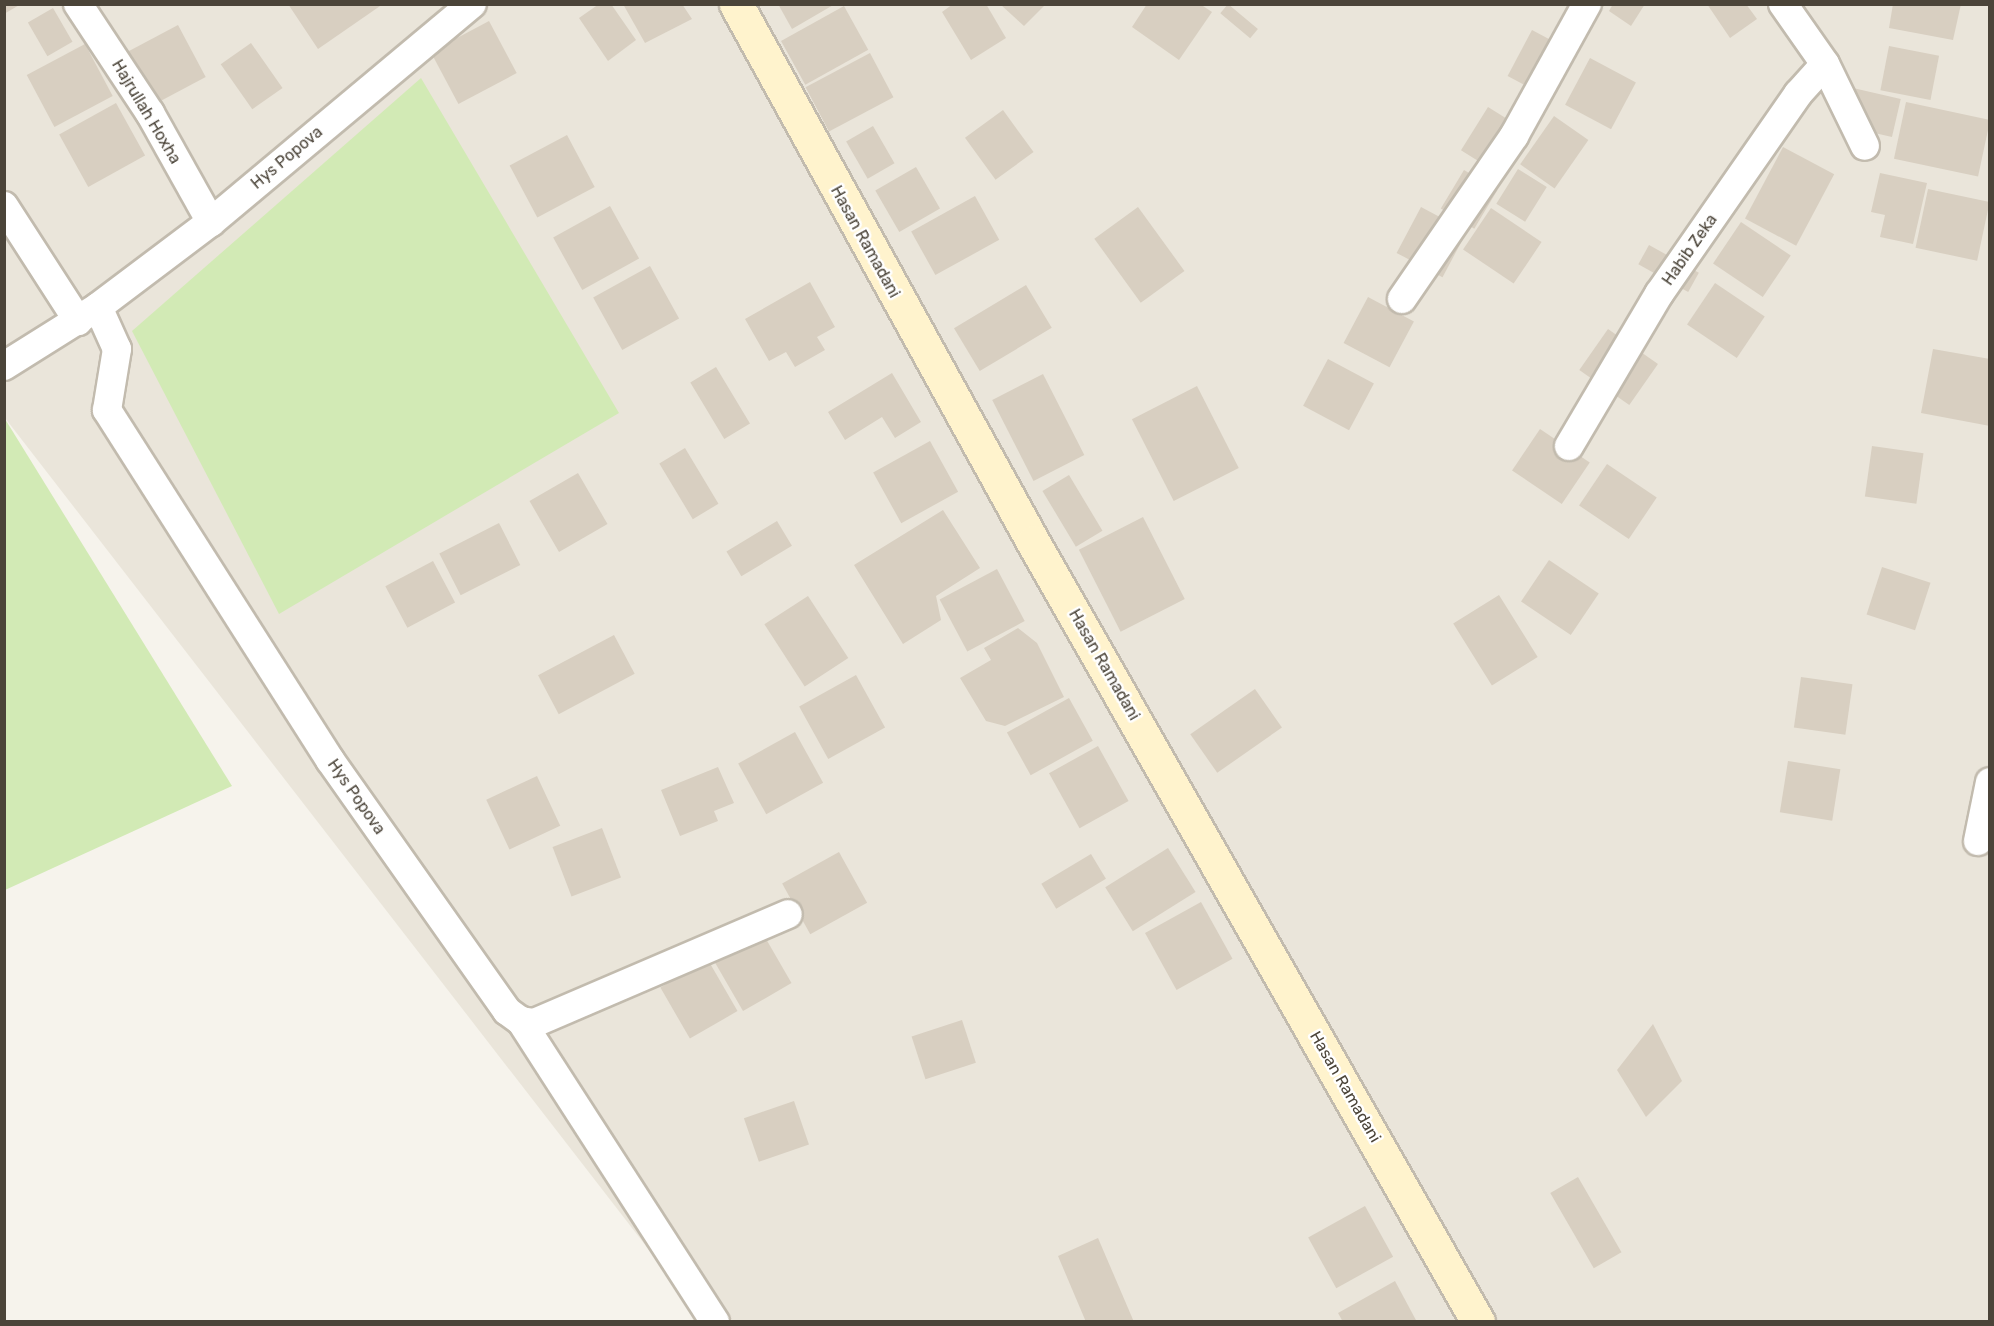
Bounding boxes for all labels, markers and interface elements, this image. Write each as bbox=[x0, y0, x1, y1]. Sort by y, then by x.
street label: Hajrullah Hoxha bbox=[107, 56, 185, 168]
street label: Hys Popova bbox=[247, 123, 327, 193]
street label: Hasan Ramadani bbox=[826, 183, 904, 301]
street label: Habib Zeka bbox=[1659, 211, 1721, 289]
street label: Hasan Ramadani bbox=[1064, 606, 1144, 724]
street label: Hys Popova bbox=[323, 756, 389, 838]
street label: Hasan Ramadani bbox=[1305, 1028, 1385, 1146]

